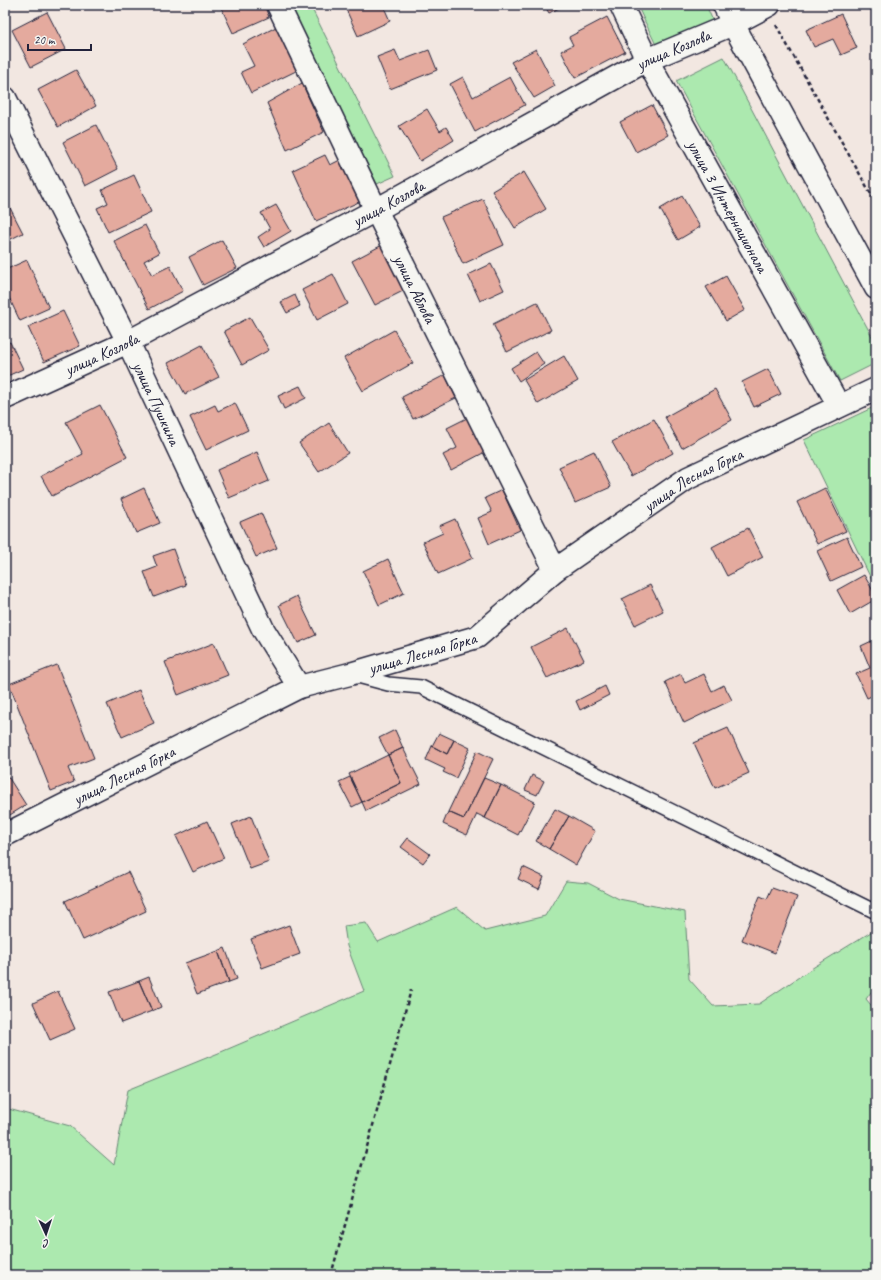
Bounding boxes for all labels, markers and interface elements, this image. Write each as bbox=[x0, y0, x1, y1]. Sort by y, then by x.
street label: улица Козлова bbox=[631, 24, 715, 76]
scale bar bbox=[28, 26, 91, 52]
text: 20 m bbox=[34, 32, 56, 48]
street label: улица 3 Интернационала bbox=[682, 136, 774, 278]
street label: улица Козлова bbox=[348, 174, 430, 232]
street label: улица Аблова bbox=[388, 250, 441, 328]
street label: улица Козлова bbox=[61, 327, 144, 381]
street label: улица Пушкина bbox=[127, 357, 186, 450]
street label: улица Лесная Горка bbox=[639, 443, 747, 517]
street label: улица Лесная Горка bbox=[365, 627, 480, 679]
street label: улица Лесная Горка bbox=[69, 741, 179, 810]
north arrow bbox=[26, 1214, 66, 1254]
text: С bbox=[42, 1237, 50, 1251]

